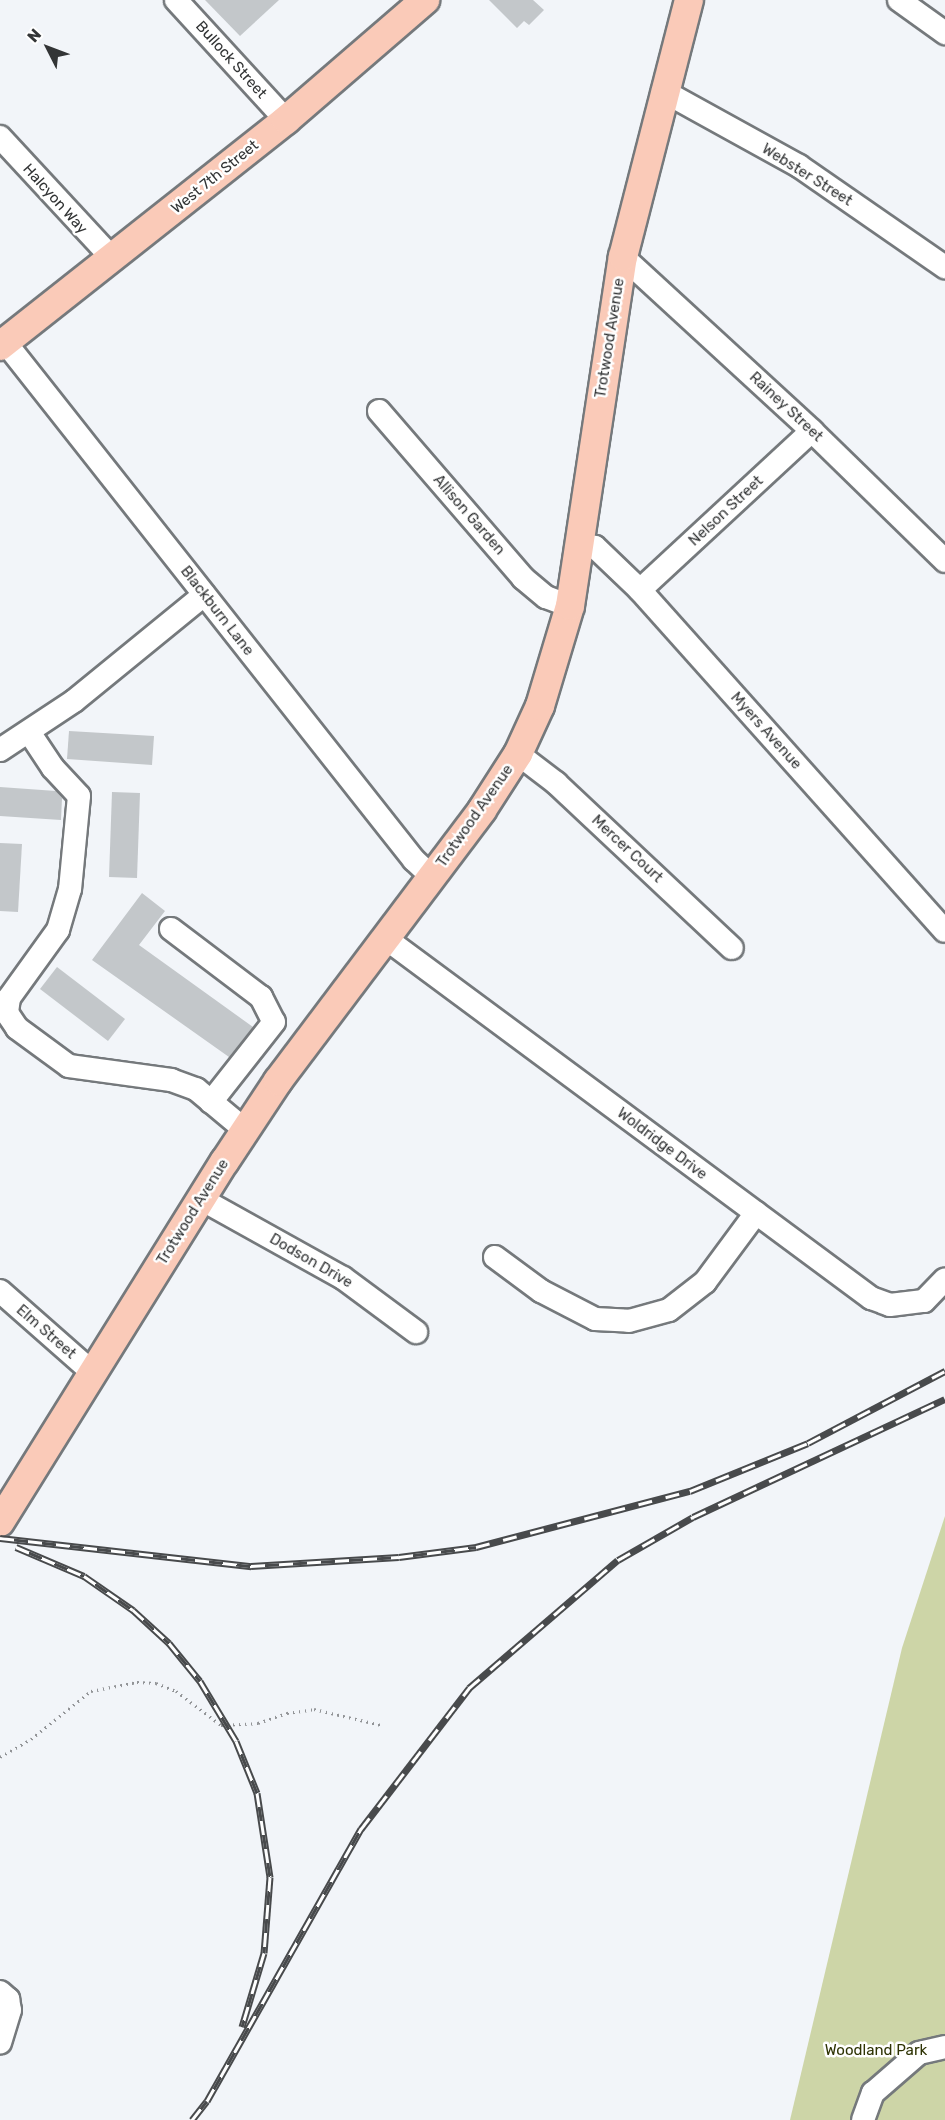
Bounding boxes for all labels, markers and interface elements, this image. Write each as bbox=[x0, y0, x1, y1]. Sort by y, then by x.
north arrow bbox=[18, 18, 78, 78]
street label: Bullock Street bbox=[192, 18, 270, 102]
text: N bbox=[23, 25, 45, 46]
street label: West 7th Street bbox=[168, 136, 262, 218]
street label: Webster Street bbox=[758, 140, 856, 210]
street label: Halcyon Way bbox=[19, 160, 91, 238]
street label: Trotwood Avenue bbox=[592, 277, 628, 399]
street label: Rainey Street bbox=[745, 368, 827, 446]
street label: Allison Garden bbox=[429, 471, 509, 559]
street label: Nelson Street bbox=[685, 472, 767, 550]
street label: Blackburn Lane bbox=[176, 563, 258, 659]
street label: Myers Avenue bbox=[727, 689, 805, 773]
street label: Trotwood Avenue bbox=[433, 761, 517, 871]
street label: Mercer Court bbox=[588, 811, 666, 887]
street label: Woldridge Drive bbox=[613, 1104, 711, 1184]
street label: Trotwood Avenue bbox=[153, 1156, 233, 1268]
street label: Dodson Drive bbox=[266, 1230, 356, 1292]
street label: Elm Street bbox=[13, 1301, 79, 1363]
park label: Woodland Park bbox=[825, 2042, 927, 2060]

